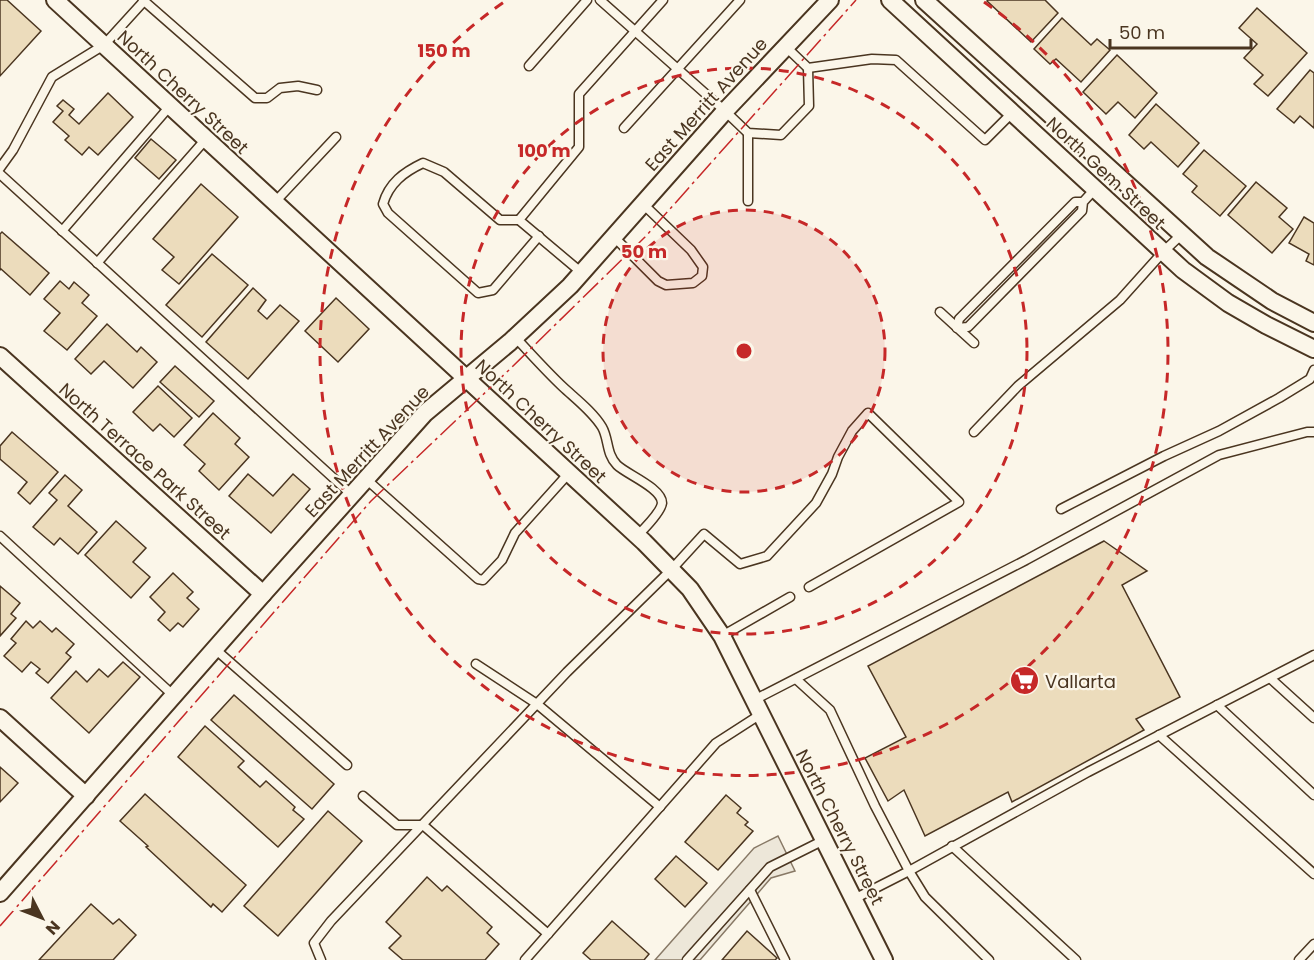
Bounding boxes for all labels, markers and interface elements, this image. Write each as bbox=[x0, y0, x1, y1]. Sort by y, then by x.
scale bar bbox=[1110, 12, 1251, 50]
text: 50 m bbox=[1119, 20, 1165, 45]
street label: North Cherry Street bbox=[112, 24, 254, 160]
street label: East Merritt Avenue bbox=[639, 32, 773, 176]
text: 150 m bbox=[417, 38, 471, 63]
street label: North Gem Street bbox=[1041, 111, 1171, 235]
text: 100 m bbox=[517, 138, 571, 163]
text: 50 m bbox=[621, 239, 667, 264]
centre of rings bbox=[734, 341, 754, 361]
street label: North Cherry Street bbox=[470, 353, 612, 489]
street label: North Terrace Park Street bbox=[54, 377, 236, 545]
street label: East Merritt Avenue bbox=[299, 380, 435, 522]
supermarket icon: Vallarta bbox=[1008, 665, 1040, 697]
place label: Vallarta bbox=[1045, 669, 1116, 694]
street label: North Cherry Street bbox=[790, 745, 890, 909]
north arrow bbox=[12, 888, 72, 948]
text: N bbox=[40, 916, 65, 940]

